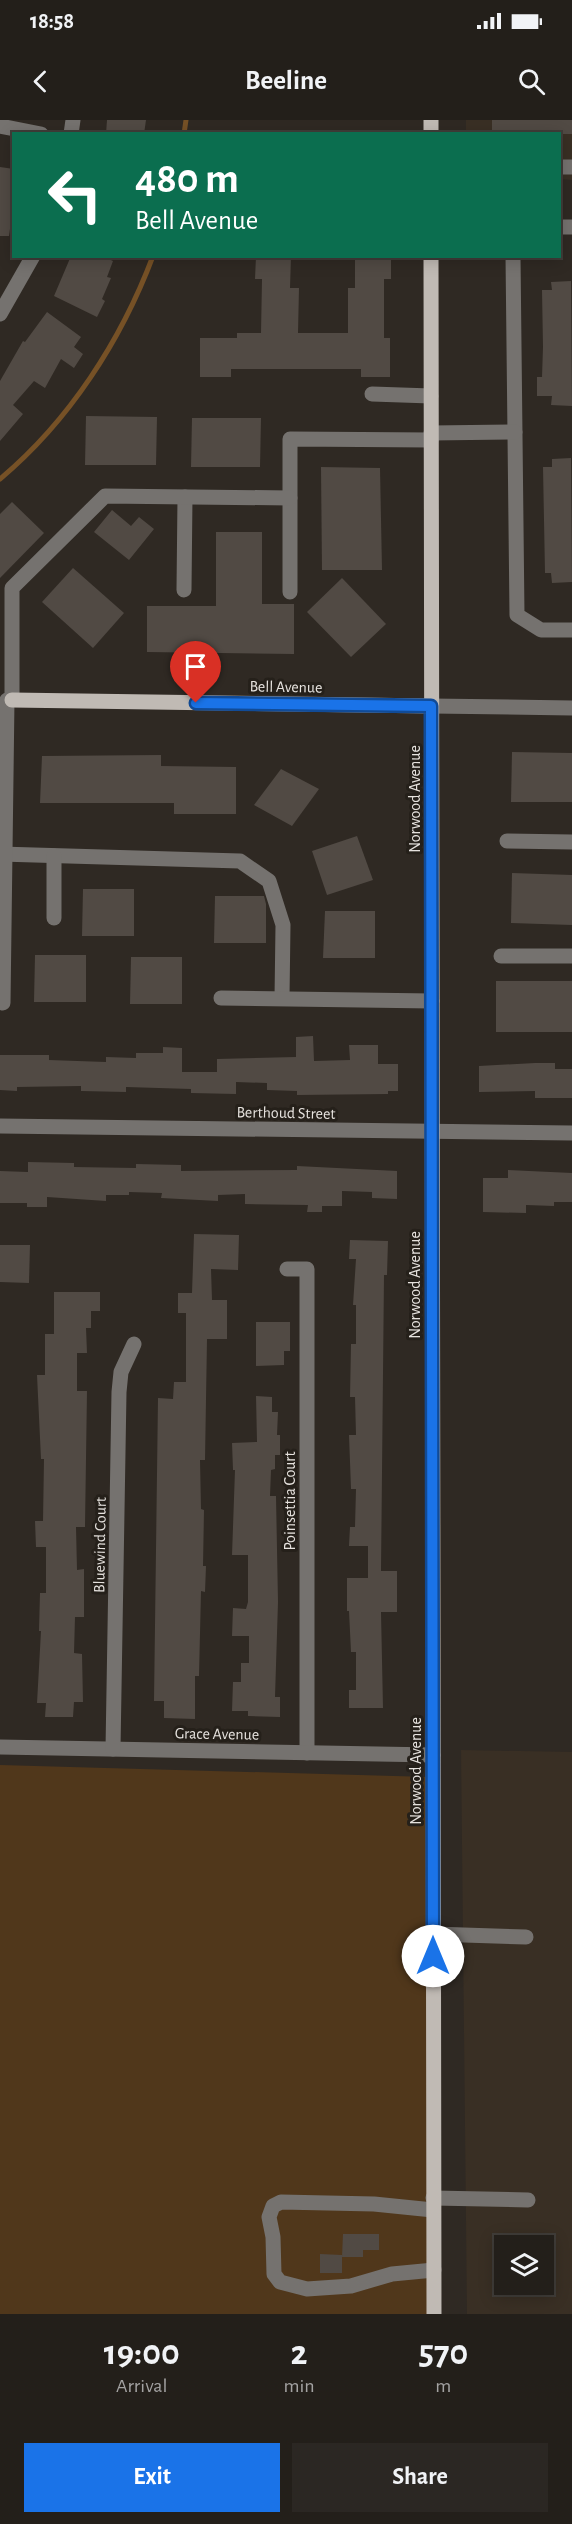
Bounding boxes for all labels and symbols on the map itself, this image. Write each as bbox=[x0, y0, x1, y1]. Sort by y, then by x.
pin bbox=[170, 641, 221, 703]
street label: Bell Avenue bbox=[249, 678, 323, 696]
street label: Norwood Avenue bbox=[407, 745, 423, 853]
street label: Berthoud Street bbox=[236, 1104, 336, 1122]
street label: Norwood Avenue bbox=[407, 1231, 423, 1339]
street label: Poinsettia Court bbox=[282, 1451, 298, 1551]
street label: Bluewind Court bbox=[91, 1497, 109, 1593]
street label: Norwood Avenue bbox=[408, 1717, 424, 1825]
street label: Grace Avenue bbox=[175, 1725, 259, 1743]
position arrow bbox=[401, 1924, 465, 1988]

